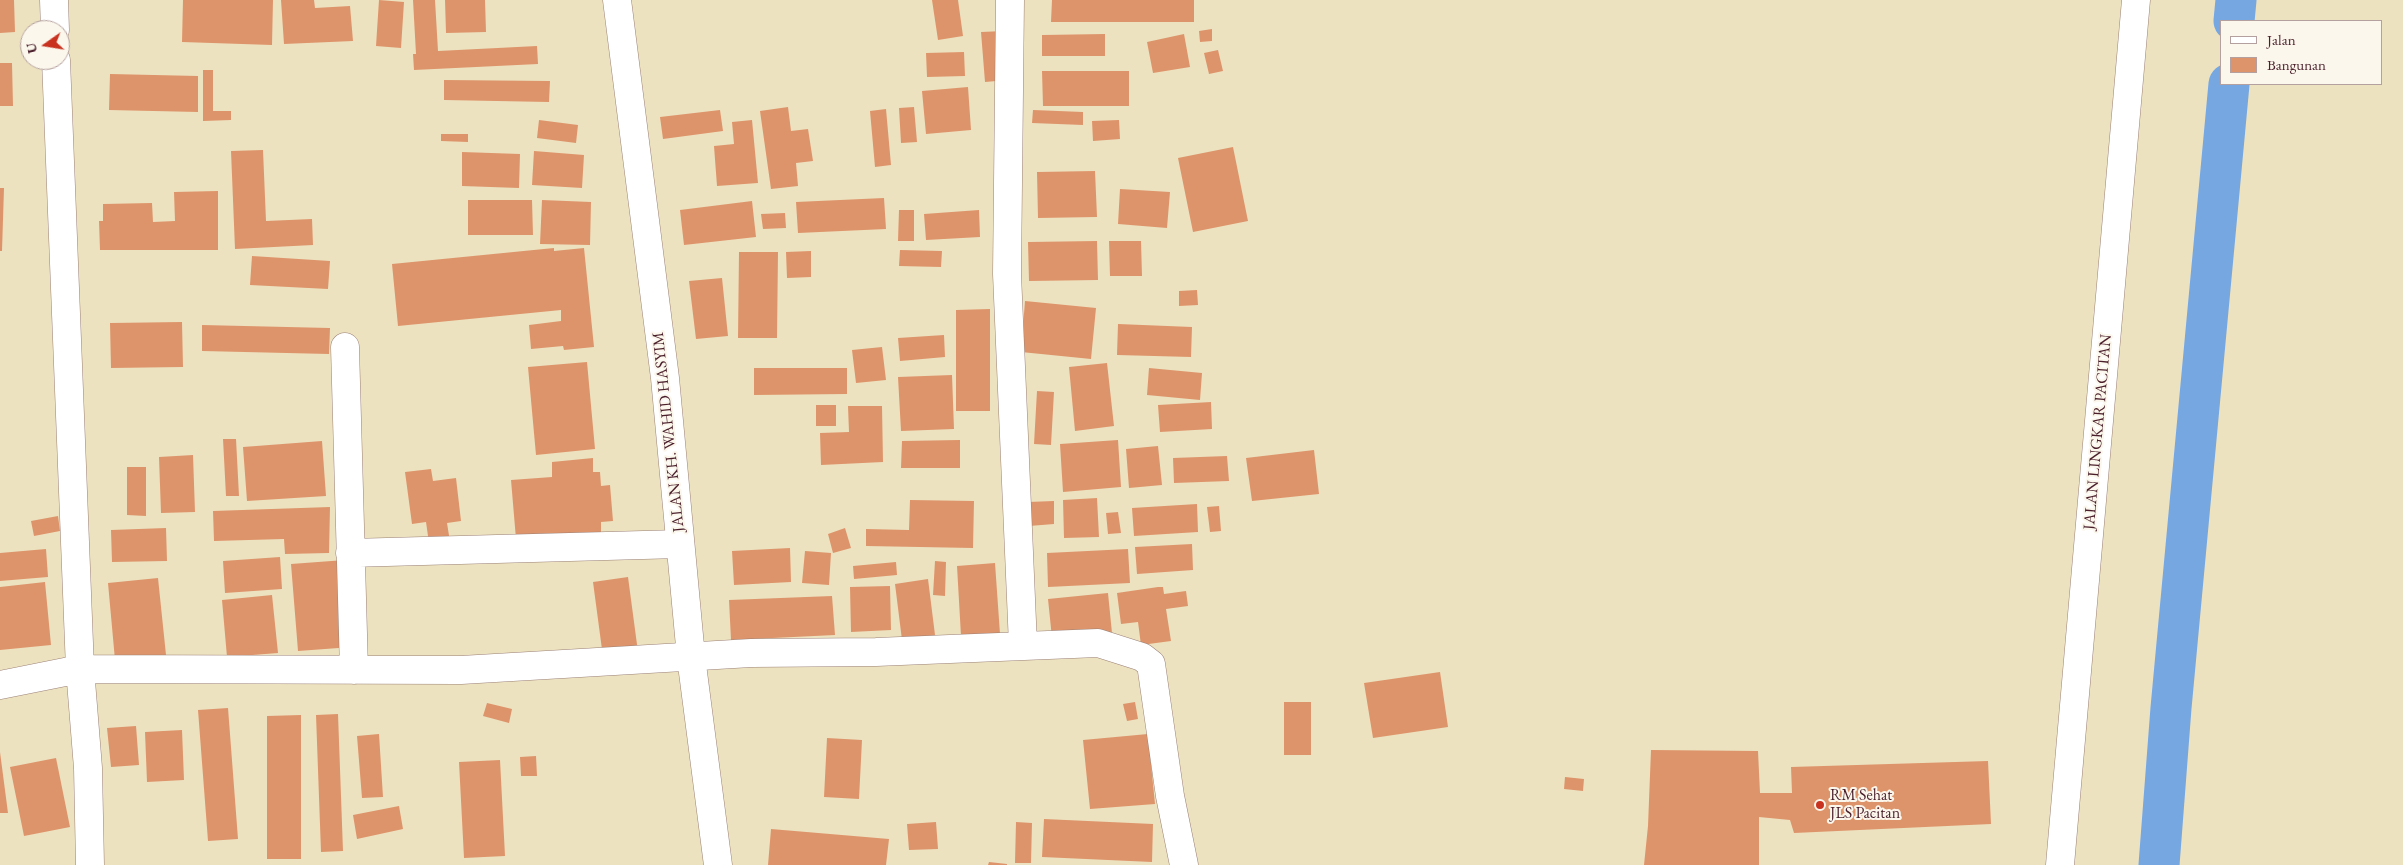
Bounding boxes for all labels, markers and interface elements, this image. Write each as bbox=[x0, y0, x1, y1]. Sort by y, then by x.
north arrow bbox=[20, 20, 70, 70]
legend bbox=[2220, 20, 2383, 85]
text: Jalan bbox=[2267, 30, 2296, 49]
text: U bbox=[21, 41, 41, 55]
text: Bangunan bbox=[2267, 55, 2326, 74]
street label: JALAN KH. WAHID HASYIM bbox=[649, 331, 689, 533]
street label: JALAN LINGKAR PACITAN bbox=[2080, 333, 2116, 531]
place label: RM Sehat JLS Pacitan bbox=[1830, 786, 1900, 824]
marker: RM Sehat JLS Pacitan bbox=[1814, 799, 1826, 811]

